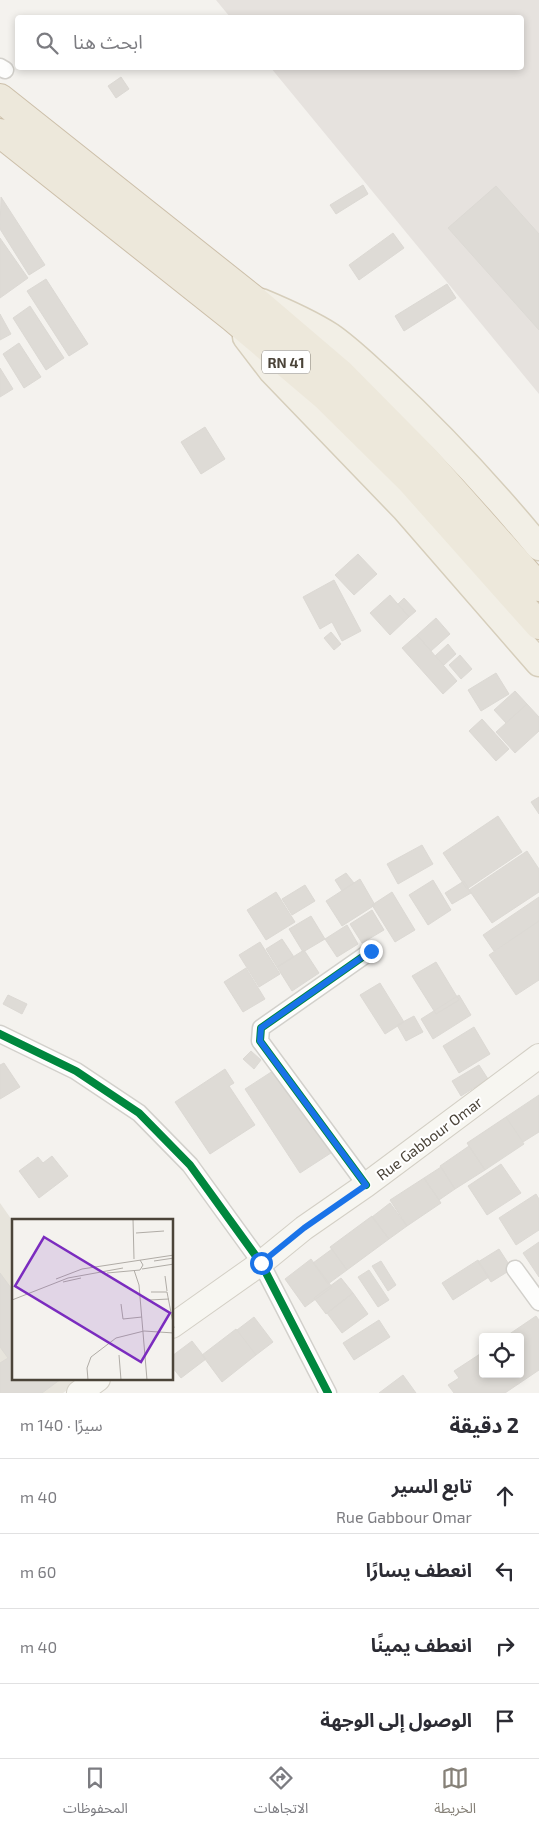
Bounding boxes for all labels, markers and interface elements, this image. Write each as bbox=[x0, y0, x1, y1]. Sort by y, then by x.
search box bbox=[15, 15, 524, 70]
icon: search bbox=[33, 29, 61, 57]
text: ابحث هنا bbox=[73, 30, 143, 53]
road number: RN 41 bbox=[262, 351, 310, 374]
route end bbox=[360, 940, 383, 963]
street label: Rue Gabbour Omar bbox=[373, 1092, 485, 1184]
inset map bbox=[12, 1219, 174, 1380]
route start bbox=[250, 1252, 273, 1275]
map controls bbox=[479, 1333, 524, 1378]
button: locate bbox=[479, 1333, 524, 1378]
text: 2 دقيقة bbox=[449, 1412, 519, 1437]
text: سيرًا · 140 m bbox=[20, 1415, 103, 1434]
text: تابع السير bbox=[392, 1474, 472, 1497]
icon: ahead bbox=[491, 1482, 519, 1510]
text: 40 m bbox=[20, 1487, 57, 1506]
text: Rue Gabbour Omar bbox=[336, 1507, 472, 1526]
icon: left bbox=[491, 1557, 519, 1585]
text: انعطف يسارًا bbox=[366, 1558, 472, 1581]
text: 60 m bbox=[20, 1562, 56, 1581]
icon: right bbox=[491, 1632, 519, 1660]
text: انعطف يمينًا bbox=[371, 1633, 472, 1656]
text: 40 m bbox=[20, 1637, 57, 1656]
icon: arrive bbox=[491, 1707, 519, 1735]
text: الوصول إلى الوجهة bbox=[320, 1708, 472, 1731]
tab: المحفوظات bbox=[63, 1764, 128, 1823]
tab: الاتجاهات bbox=[254, 1764, 308, 1823]
tab: الخريطة bbox=[434, 1764, 476, 1823]

